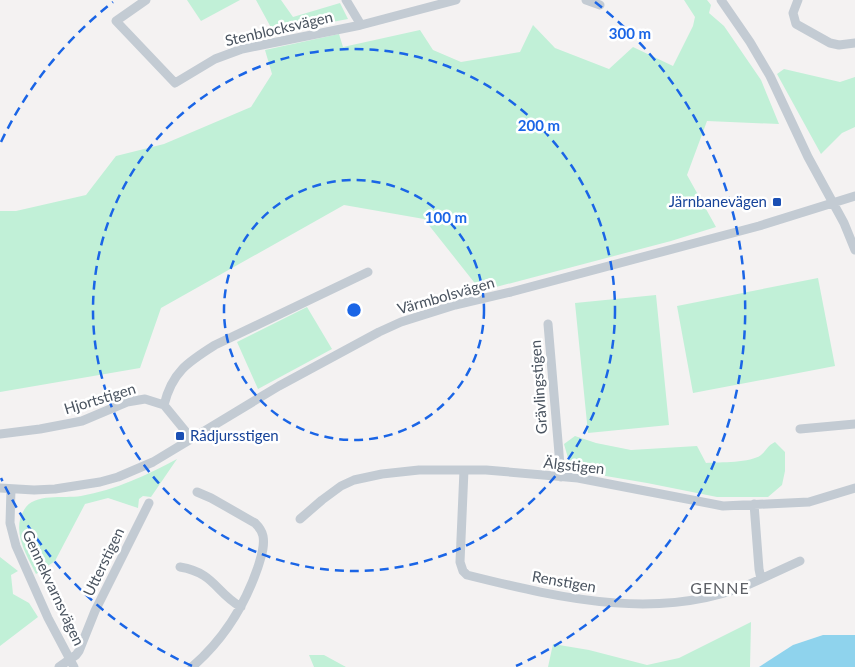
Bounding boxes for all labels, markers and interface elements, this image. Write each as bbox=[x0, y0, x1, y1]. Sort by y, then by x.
street label: Stenblocksvägen bbox=[223, 7, 334, 49]
text: 300 m bbox=[609, 24, 651, 42]
text: 200 m bbox=[518, 116, 560, 134]
place label: Järnbanevägen bbox=[669, 192, 767, 210]
marker: Järnbanevägen bbox=[771, 196, 783, 208]
text: 100 m bbox=[425, 208, 467, 226]
street label: Värmbolsvägen bbox=[395, 273, 496, 318]
centre of rings bbox=[345, 301, 363, 319]
street label: Grävlingstigen bbox=[526, 339, 550, 435]
street label: Hjortstigen bbox=[62, 379, 138, 417]
place label: Rådjursstigen bbox=[190, 426, 279, 444]
marker: Rådjursstigen bbox=[174, 430, 186, 442]
street label: Älgstigen bbox=[543, 453, 605, 477]
street label: Utterstigen bbox=[79, 524, 127, 599]
street label: Gennekvarnsvägen bbox=[19, 527, 89, 648]
street label: Renstigen bbox=[531, 567, 598, 596]
district label: GENNE bbox=[690, 578, 750, 597]

